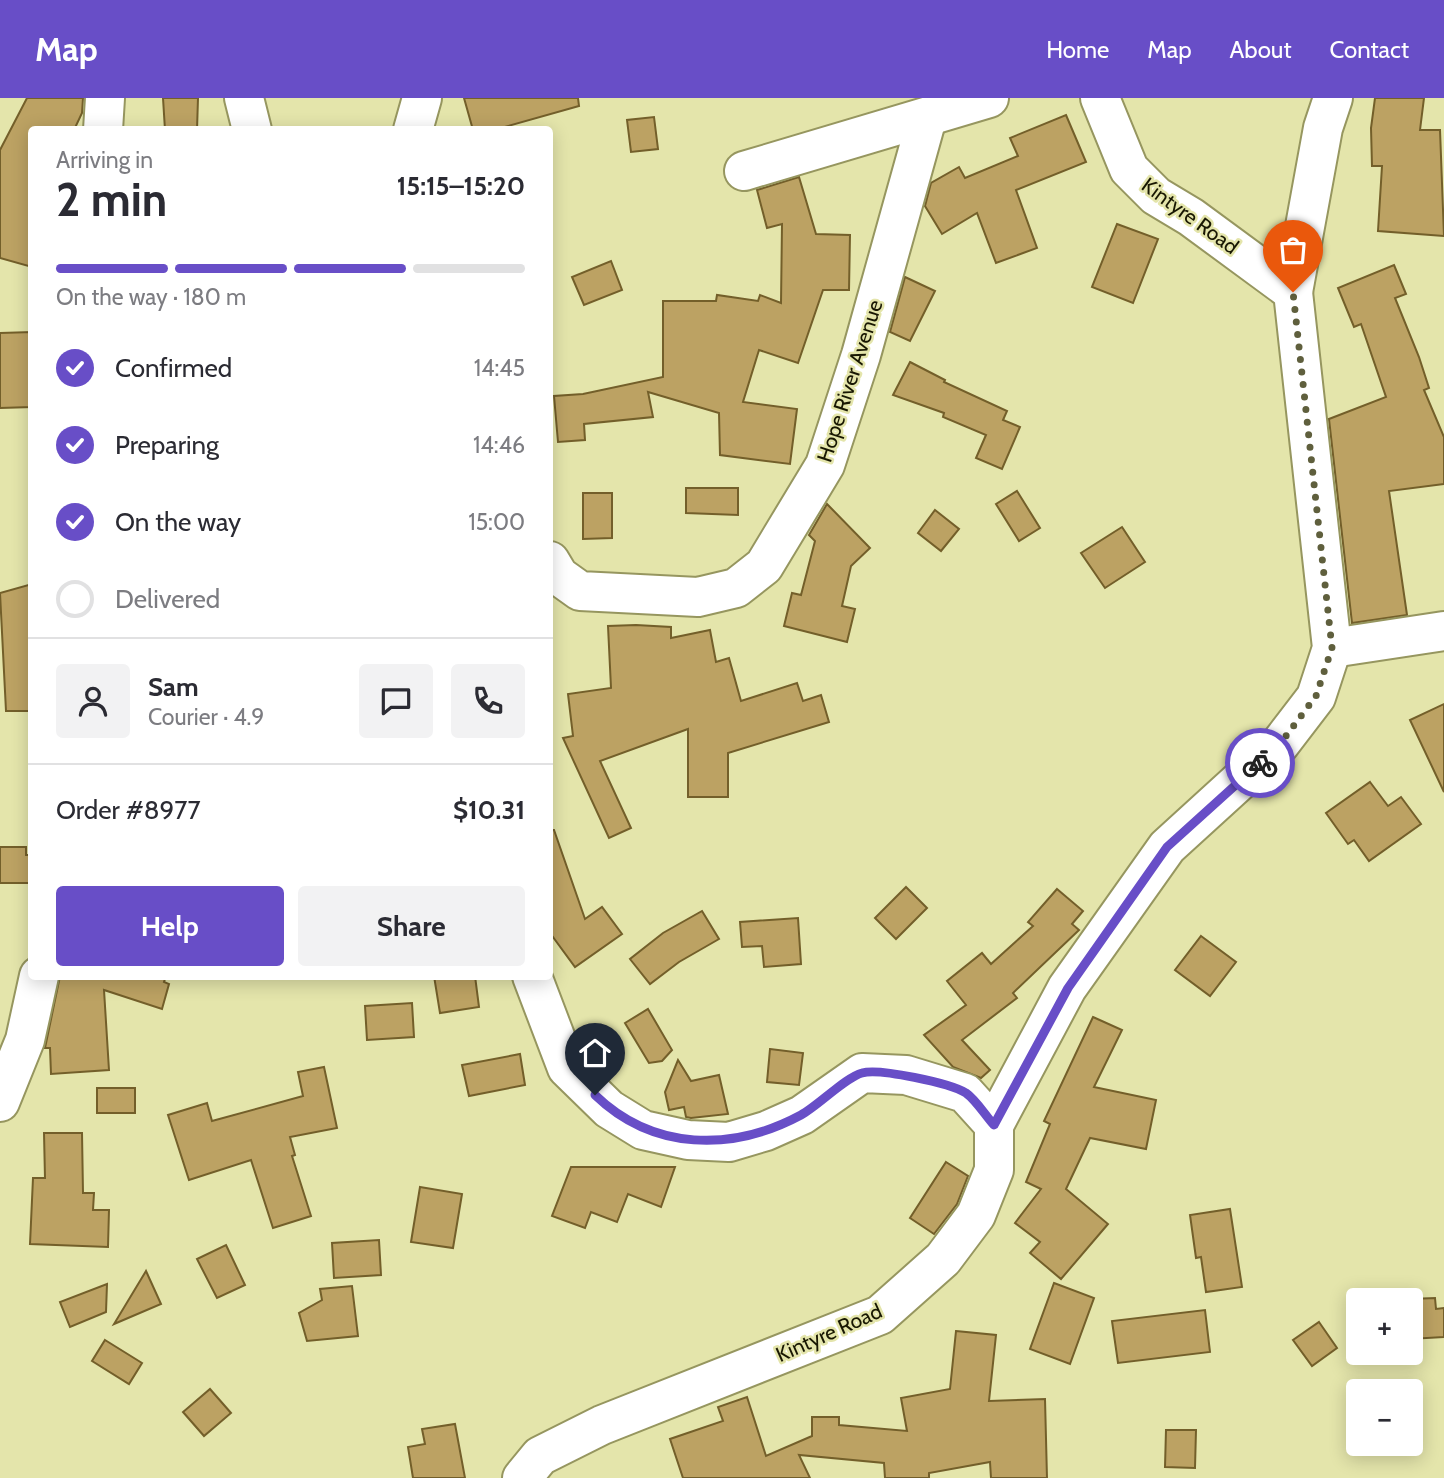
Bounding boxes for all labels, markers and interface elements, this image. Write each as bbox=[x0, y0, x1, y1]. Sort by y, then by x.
text: Map bbox=[35, 29, 98, 69]
text: Home bbox=[1046, 35, 1109, 64]
text: Map bbox=[1147, 35, 1192, 64]
text: About bbox=[1230, 35, 1292, 64]
text: Contact bbox=[1330, 35, 1409, 64]
text: Arriving in bbox=[56, 146, 153, 174]
text: 15:15–15:20 bbox=[397, 170, 525, 202]
text: 2 min bbox=[56, 172, 167, 228]
street label: Kintyre Road bbox=[1137, 172, 1244, 259]
pin bbox=[1263, 220, 1323, 292]
icon: bag bbox=[1274, 231, 1312, 269]
text: On the way · 180 m bbox=[56, 283, 246, 311]
street label: Hope River Avenue bbox=[812, 296, 888, 465]
icon: check bbox=[56, 349, 94, 387]
text: Confirmed bbox=[115, 352, 232, 384]
text: 14:45 bbox=[474, 354, 525, 382]
icon: check bbox=[56, 426, 94, 464]
text: Preparing bbox=[115, 429, 219, 461]
text: 14:46 bbox=[473, 431, 525, 459]
icon: check bbox=[56, 503, 94, 541]
text: On the way bbox=[115, 506, 241, 538]
text: 15:00 bbox=[468, 508, 525, 536]
text: Delivered bbox=[115, 583, 220, 615]
button: person bbox=[56, 664, 130, 738]
button: chat bbox=[359, 664, 433, 738]
button: phone bbox=[451, 664, 525, 738]
text: Sam bbox=[148, 671, 199, 703]
text: Courier · 4.9 bbox=[148, 703, 264, 731]
courier bbox=[1225, 728, 1295, 798]
icon: bike bbox=[1241, 744, 1279, 782]
text: Order #8977 bbox=[56, 794, 201, 826]
text: $10.31 bbox=[453, 794, 525, 826]
button: Help bbox=[56, 886, 284, 966]
button: Share bbox=[298, 886, 525, 966]
pin bbox=[565, 1023, 625, 1095]
icon: home bbox=[576, 1034, 614, 1072]
map controls bbox=[1346, 1288, 1423, 1456]
button: + bbox=[1346, 1288, 1423, 1365]
street label: Kintyre Road bbox=[772, 1298, 886, 1367]
button: − bbox=[1346, 1379, 1423, 1456]

